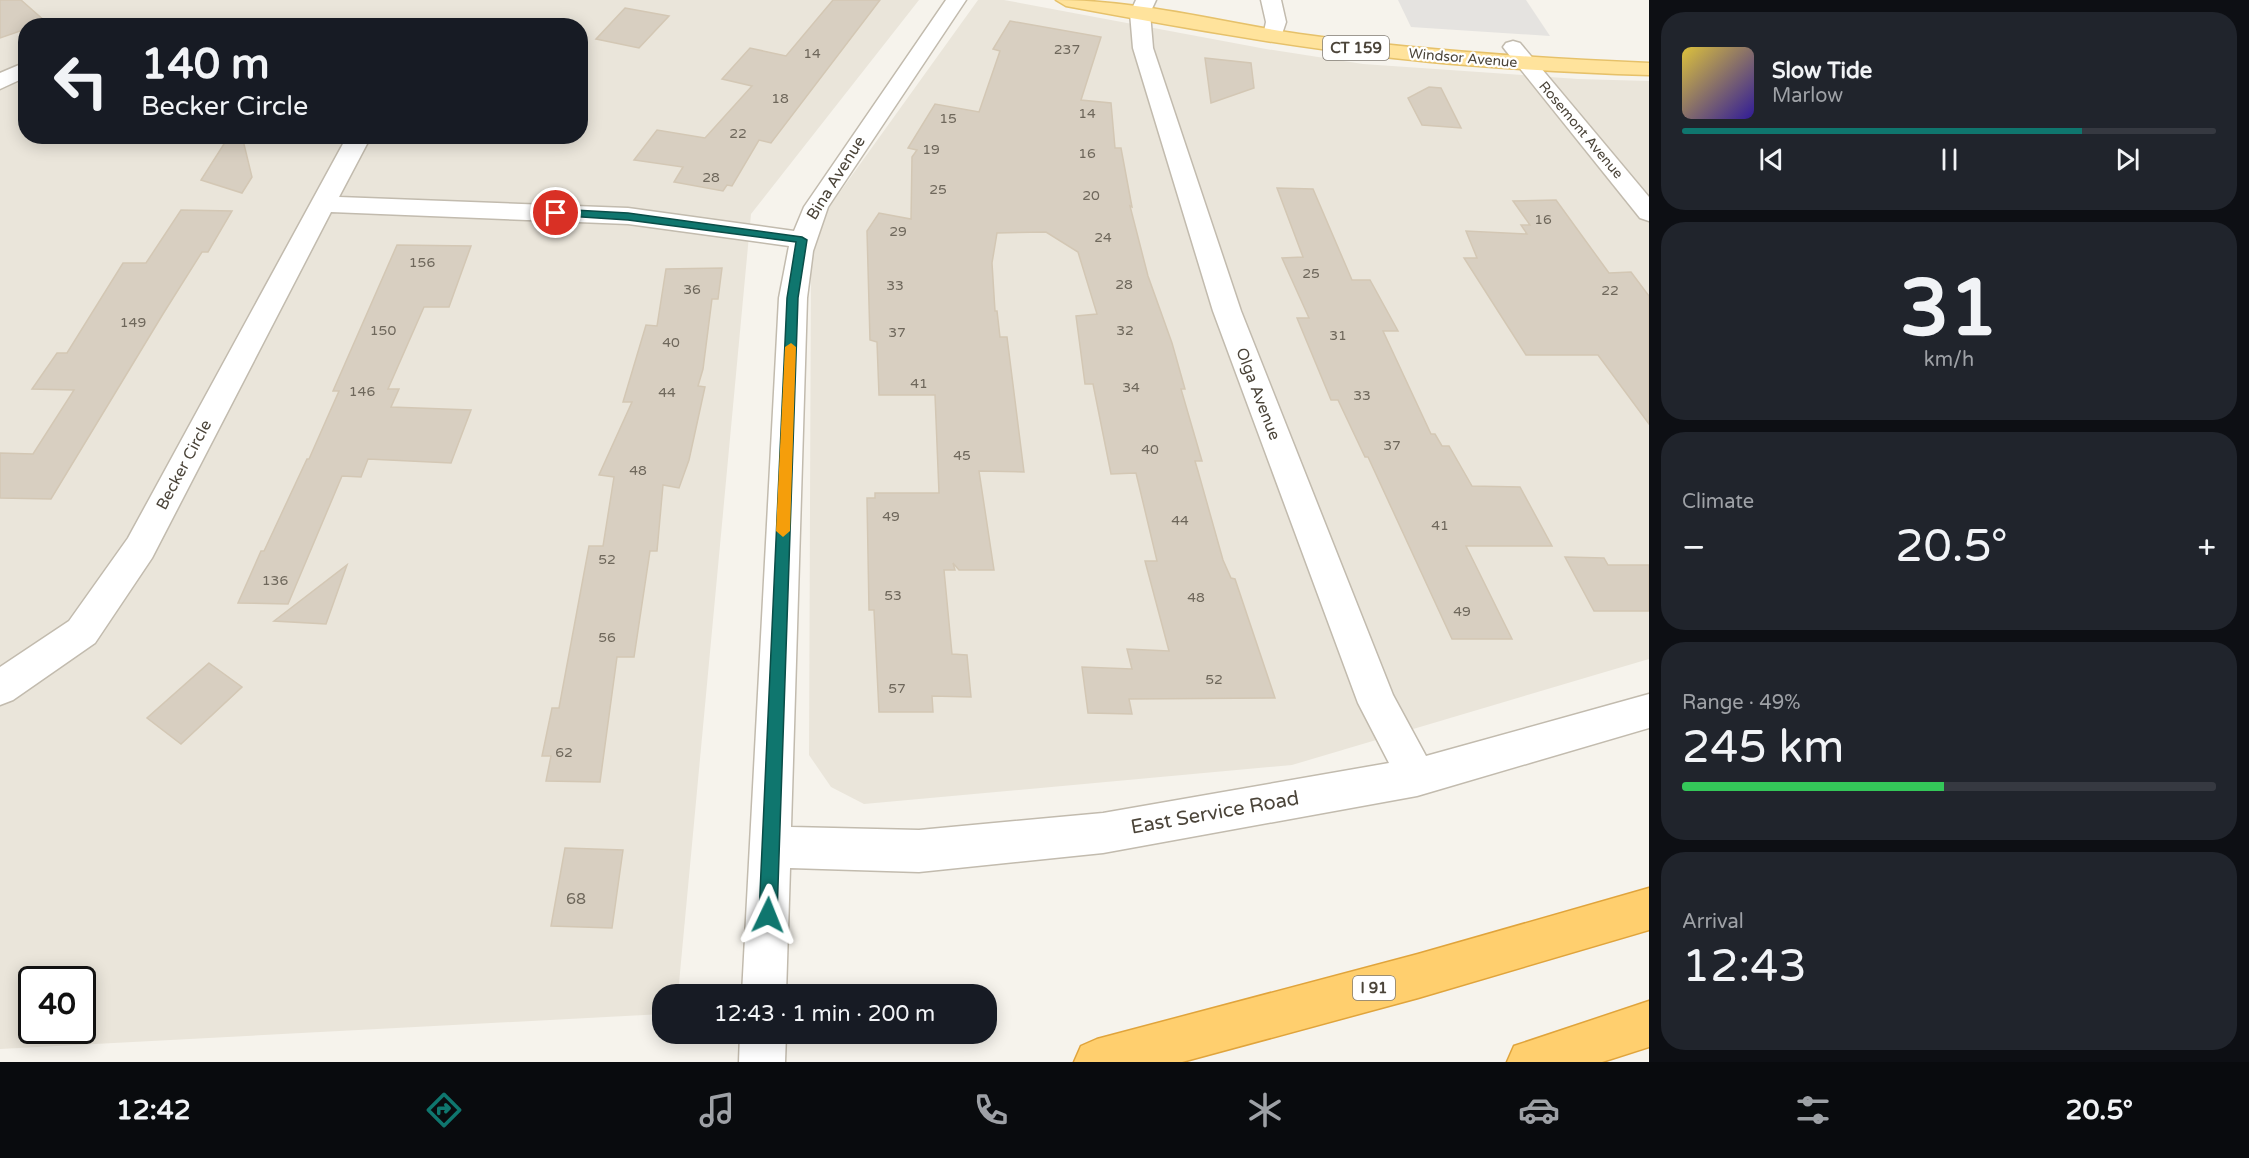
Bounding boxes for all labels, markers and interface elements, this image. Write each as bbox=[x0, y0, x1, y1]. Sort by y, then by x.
road number: CT 159 bbox=[1323, 36, 1389, 60]
text: 140 m bbox=[141, 39, 270, 90]
house number: 237 bbox=[1054, 41, 1080, 58]
icon: left bbox=[42, 42, 120, 120]
house number: 14 bbox=[803, 45, 821, 62]
street label: Windsor Avenue bbox=[1408, 45, 1518, 71]
text: Slow Tide bbox=[1772, 58, 1872, 84]
street label: Rosemont Avenue bbox=[1535, 78, 1627, 182]
text: Marlow bbox=[1772, 84, 1843, 108]
text: Becker Circle bbox=[141, 90, 308, 123]
house number: 18 bbox=[771, 90, 789, 107]
house number: 14 bbox=[1078, 105, 1096, 122]
house number: 15 bbox=[939, 110, 957, 127]
house number: 22 bbox=[729, 125, 747, 142]
street label: Bina Avenue bbox=[802, 132, 870, 224]
house number: 19 bbox=[922, 141, 940, 158]
icon: previous bbox=[1755, 143, 1788, 176]
icon: pause bbox=[1933, 143, 1966, 176]
icon: next bbox=[2111, 143, 2144, 176]
house number: 16 bbox=[1078, 145, 1096, 162]
house number: 28 bbox=[702, 169, 720, 186]
house number: 25 bbox=[929, 181, 947, 198]
pin bbox=[530, 187, 581, 238]
house number: 20 bbox=[1082, 187, 1100, 204]
icon: arrive bbox=[539, 196, 572, 229]
house number: 16 bbox=[1534, 211, 1552, 228]
house number: 29 bbox=[889, 223, 907, 240]
house number: 24 bbox=[1094, 229, 1112, 246]
house number: 156 bbox=[409, 254, 435, 271]
text: 31 bbox=[1900, 262, 1998, 356]
house number: 25 bbox=[1302, 265, 1320, 282]
house number: 28 bbox=[1115, 276, 1133, 293]
house number: 33 bbox=[886, 277, 904, 294]
house number: 36 bbox=[683, 281, 701, 298]
house number: 22 bbox=[1601, 282, 1619, 299]
house number: 149 bbox=[120, 314, 146, 331]
house number: 150 bbox=[370, 322, 396, 339]
house number: 32 bbox=[1116, 322, 1134, 339]
house number: 37 bbox=[888, 324, 906, 341]
house number: 31 bbox=[1329, 327, 1347, 344]
house number: 40 bbox=[662, 334, 680, 351]
street label: Olga Avenue bbox=[1231, 345, 1285, 443]
text: km/h bbox=[1924, 348, 1974, 372]
house number: 41 bbox=[910, 375, 928, 392]
house number: 34 bbox=[1122, 379, 1140, 396]
house number: 146 bbox=[349, 383, 375, 400]
house number: 44 bbox=[658, 384, 676, 401]
house number: 33 bbox=[1353, 387, 1371, 404]
street label: Becker Circle bbox=[152, 417, 216, 513]
house number: 37 bbox=[1383, 437, 1401, 454]
house number: 40 bbox=[1141, 441, 1159, 458]
house number: 45 bbox=[953, 447, 971, 464]
house number: 48 bbox=[629, 462, 647, 479]
text: Climate bbox=[1682, 490, 1754, 514]
house number: 49 bbox=[882, 508, 900, 525]
house number: 44 bbox=[1171, 512, 1189, 529]
house number: 41 bbox=[1431, 517, 1449, 534]
text: 20.5° bbox=[1895, 520, 2008, 574]
text: − bbox=[1682, 528, 1706, 567]
text: + bbox=[2197, 528, 2216, 567]
house number: 52 bbox=[598, 551, 616, 568]
house number: 136 bbox=[262, 572, 288, 589]
house number: 53 bbox=[884, 587, 902, 604]
house number: 48 bbox=[1187, 589, 1205, 606]
house number: 49 bbox=[1453, 603, 1471, 620]
house number: 56 bbox=[598, 629, 616, 646]
house number: 52 bbox=[1205, 671, 1223, 688]
house number: 57 bbox=[888, 680, 906, 697]
text: Range · 49% bbox=[1682, 691, 1801, 715]
text: 245 km bbox=[1682, 721, 1844, 775]
house number: 62 bbox=[555, 744, 573, 761]
street label: East Service Road bbox=[1129, 786, 1301, 840]
position arrow bbox=[736, 883, 800, 947]
house number: 68 bbox=[566, 889, 586, 909]
text: Arrival bbox=[1682, 910, 1744, 934]
text: 12:43 bbox=[1682, 940, 1807, 994]
speed limit sign: 40 bbox=[18, 966, 96, 1044]
road number: I 91 bbox=[1353, 976, 1395, 1000]
text: 12:43 · 1 min · 200 m bbox=[714, 1001, 935, 1027]
icon: directions bbox=[423, 1089, 465, 1131]
icon: music bbox=[696, 1089, 738, 1131]
icon: phone bbox=[970, 1089, 1012, 1131]
icon: climate bbox=[1244, 1089, 1286, 1131]
icon: car bbox=[1518, 1089, 1560, 1131]
icon: filters bbox=[1792, 1089, 1834, 1131]
text: 12:42 bbox=[116, 1094, 191, 1127]
text: 20.5° bbox=[2065, 1094, 2133, 1127]

